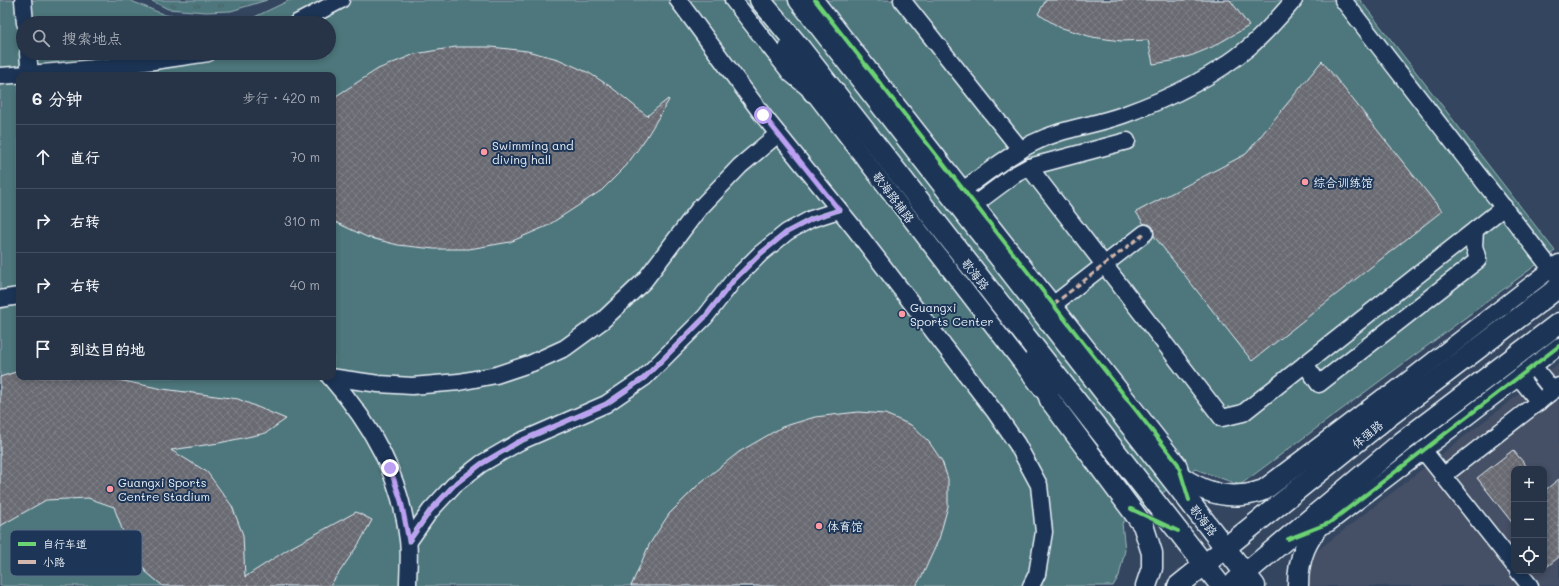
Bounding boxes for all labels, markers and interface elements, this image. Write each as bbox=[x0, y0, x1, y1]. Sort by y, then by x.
search box bbox=[16, 16, 336, 60]
icon: search bbox=[30, 27, 52, 49]
text: 搜索地点 bbox=[62, 28, 122, 48]
text: 6 分钟 bbox=[32, 87, 82, 109]
text: 步行 · 420 m bbox=[243, 89, 320, 106]
route start bbox=[754, 106, 772, 124]
place label: Swimming and diving hall bbox=[492, 137, 574, 167]
icon: ahead bbox=[32, 146, 54, 168]
text: 直行 bbox=[70, 147, 100, 167]
marker: Swimming and diving hall bbox=[479, 147, 489, 157]
text: 70 m bbox=[290, 148, 320, 165]
street label: 歌海路辅路 bbox=[870, 168, 918, 226]
place label: 综合训练馆 bbox=[1313, 174, 1373, 190]
marker: 综合训练馆 bbox=[1300, 177, 1310, 187]
icon: right bbox=[32, 210, 54, 232]
text: 右转 bbox=[70, 211, 100, 231]
text: 310 m bbox=[284, 212, 320, 229]
street label: 歌海路 bbox=[959, 255, 993, 293]
icon: right bbox=[32, 274, 54, 296]
text: 右转 bbox=[70, 275, 100, 295]
text: 40 m bbox=[290, 276, 320, 293]
place label: Guangxi Sports Center bbox=[910, 299, 994, 329]
marker: Guangxi Sports Center bbox=[897, 309, 907, 319]
icon: arrive bbox=[32, 338, 54, 360]
text: 到达目的地 bbox=[70, 339, 145, 359]
street label: 体强路 bbox=[1348, 416, 1386, 452]
route end bbox=[381, 459, 399, 477]
map controls bbox=[1511, 466, 1547, 574]
button: + bbox=[1511, 466, 1547, 502]
place label: Guangxi Sports Centre Stadium bbox=[118, 474, 210, 504]
marker: Guangxi Sports Centre Stadium bbox=[105, 484, 115, 494]
street label: 歌海路 bbox=[1187, 501, 1221, 539]
button: − bbox=[1511, 502, 1547, 538]
place label: 体育馆 bbox=[827, 518, 863, 534]
marker: 体育馆 bbox=[814, 521, 824, 531]
legend bbox=[10, 530, 142, 576]
text: 自行车道 bbox=[43, 536, 87, 551]
button: locate bbox=[1511, 538, 1547, 574]
text: 小路 bbox=[43, 554, 65, 569]

